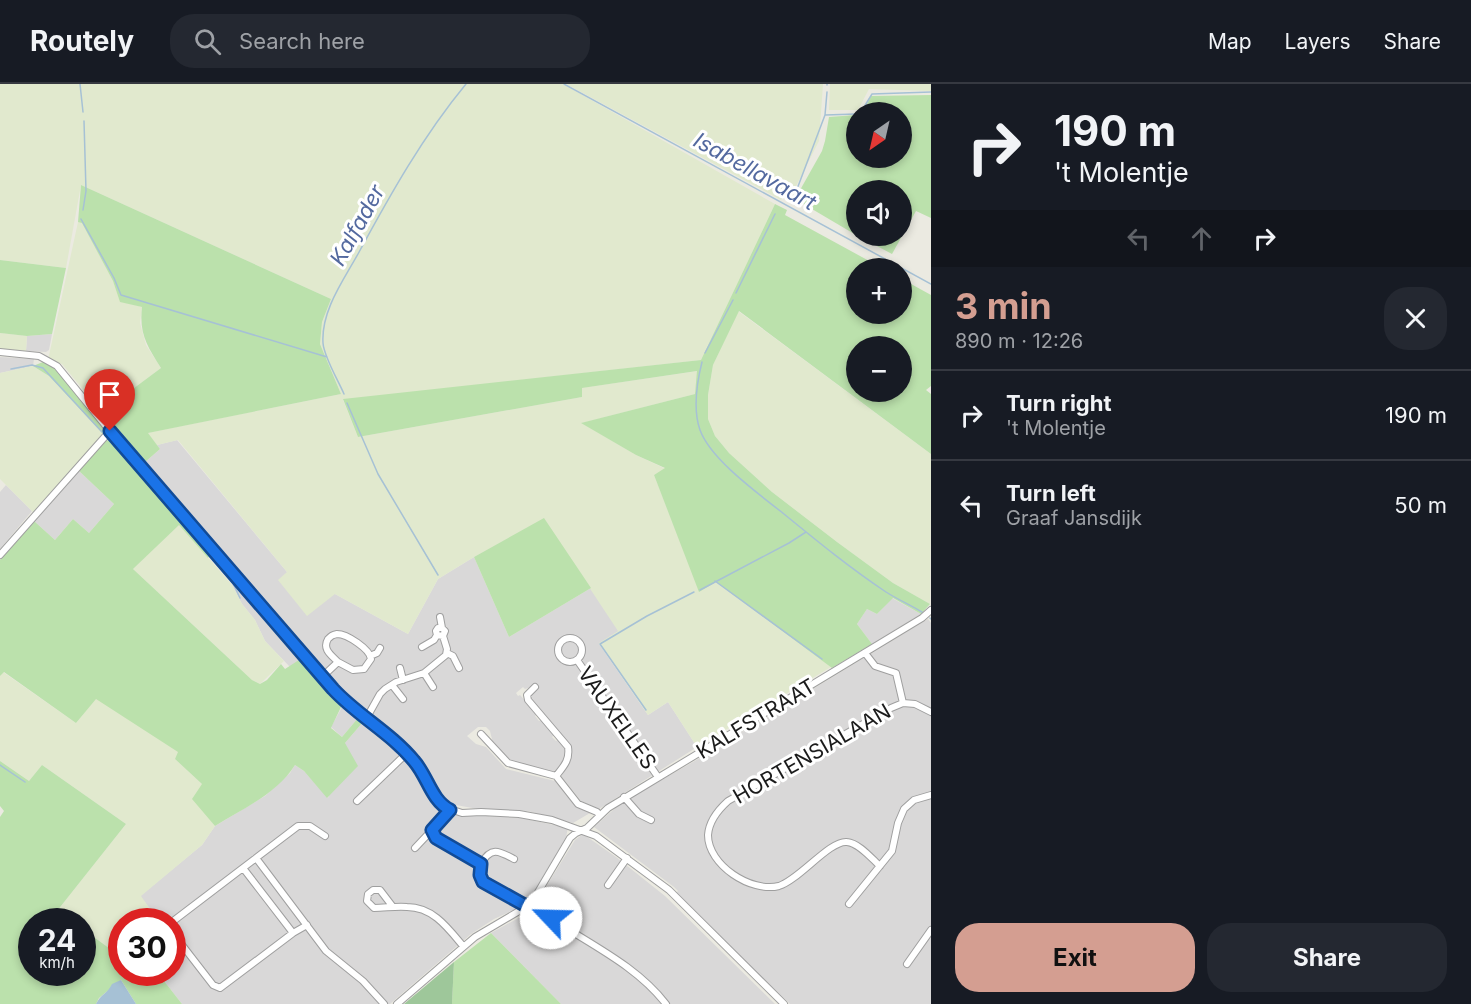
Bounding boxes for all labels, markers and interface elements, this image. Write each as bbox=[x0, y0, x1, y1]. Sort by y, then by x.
search box bbox=[170, 14, 590, 68]
text: Routely bbox=[30, 24, 134, 58]
icon: search bbox=[191, 25, 224, 58]
text: Search here bbox=[239, 28, 365, 54]
text: Map bbox=[1208, 29, 1252, 54]
text: Layers bbox=[1285, 29, 1351, 54]
text: Share bbox=[1384, 29, 1441, 54]
north arrow bbox=[846, 102, 912, 168]
map controls bbox=[846, 102, 912, 402]
text: 190 m bbox=[1054, 105, 1176, 156]
icon: right bbox=[955, 108, 1033, 186]
water label: Isabellavaart bbox=[689, 127, 821, 216]
text: 't Molentje bbox=[1054, 156, 1189, 189]
water label: Kalfader bbox=[324, 179, 390, 270]
button: sound bbox=[846, 180, 912, 246]
icon: left bbox=[1122, 222, 1155, 255]
icon: ahead bbox=[1185, 222, 1218, 255]
icon: right bbox=[1248, 222, 1281, 255]
button: + bbox=[846, 258, 912, 324]
text: 3 min bbox=[955, 284, 1052, 328]
button: close bbox=[1384, 287, 1447, 350]
text: 890 m · 12:26 bbox=[955, 329, 1083, 353]
button: − bbox=[846, 336, 912, 402]
pin bbox=[84, 369, 135, 431]
icon: arrive bbox=[93, 378, 126, 411]
text: Turn right bbox=[1006, 390, 1112, 416]
icon: right bbox=[955, 399, 988, 432]
text: 190 m bbox=[1385, 402, 1447, 428]
text: 't Molentje bbox=[1006, 416, 1106, 440]
text: Turn left bbox=[1006, 480, 1096, 506]
icon: left bbox=[955, 489, 988, 522]
text: 50 m bbox=[1394, 492, 1447, 518]
text: Graaf Jansdijk bbox=[1006, 506, 1142, 530]
street label: VAUXELLES bbox=[573, 662, 662, 774]
street label: KALFSTRAAT bbox=[692, 673, 820, 764]
street label: HORTENSIALAAN bbox=[729, 698, 895, 809]
position arrow bbox=[519, 886, 583, 950]
speed limit sign: 30 bbox=[108, 908, 186, 986]
text: 24 bbox=[38, 922, 76, 958]
button: Exit bbox=[955, 923, 1195, 992]
button: Share bbox=[1207, 923, 1447, 992]
text: km/h bbox=[39, 953, 75, 972]

